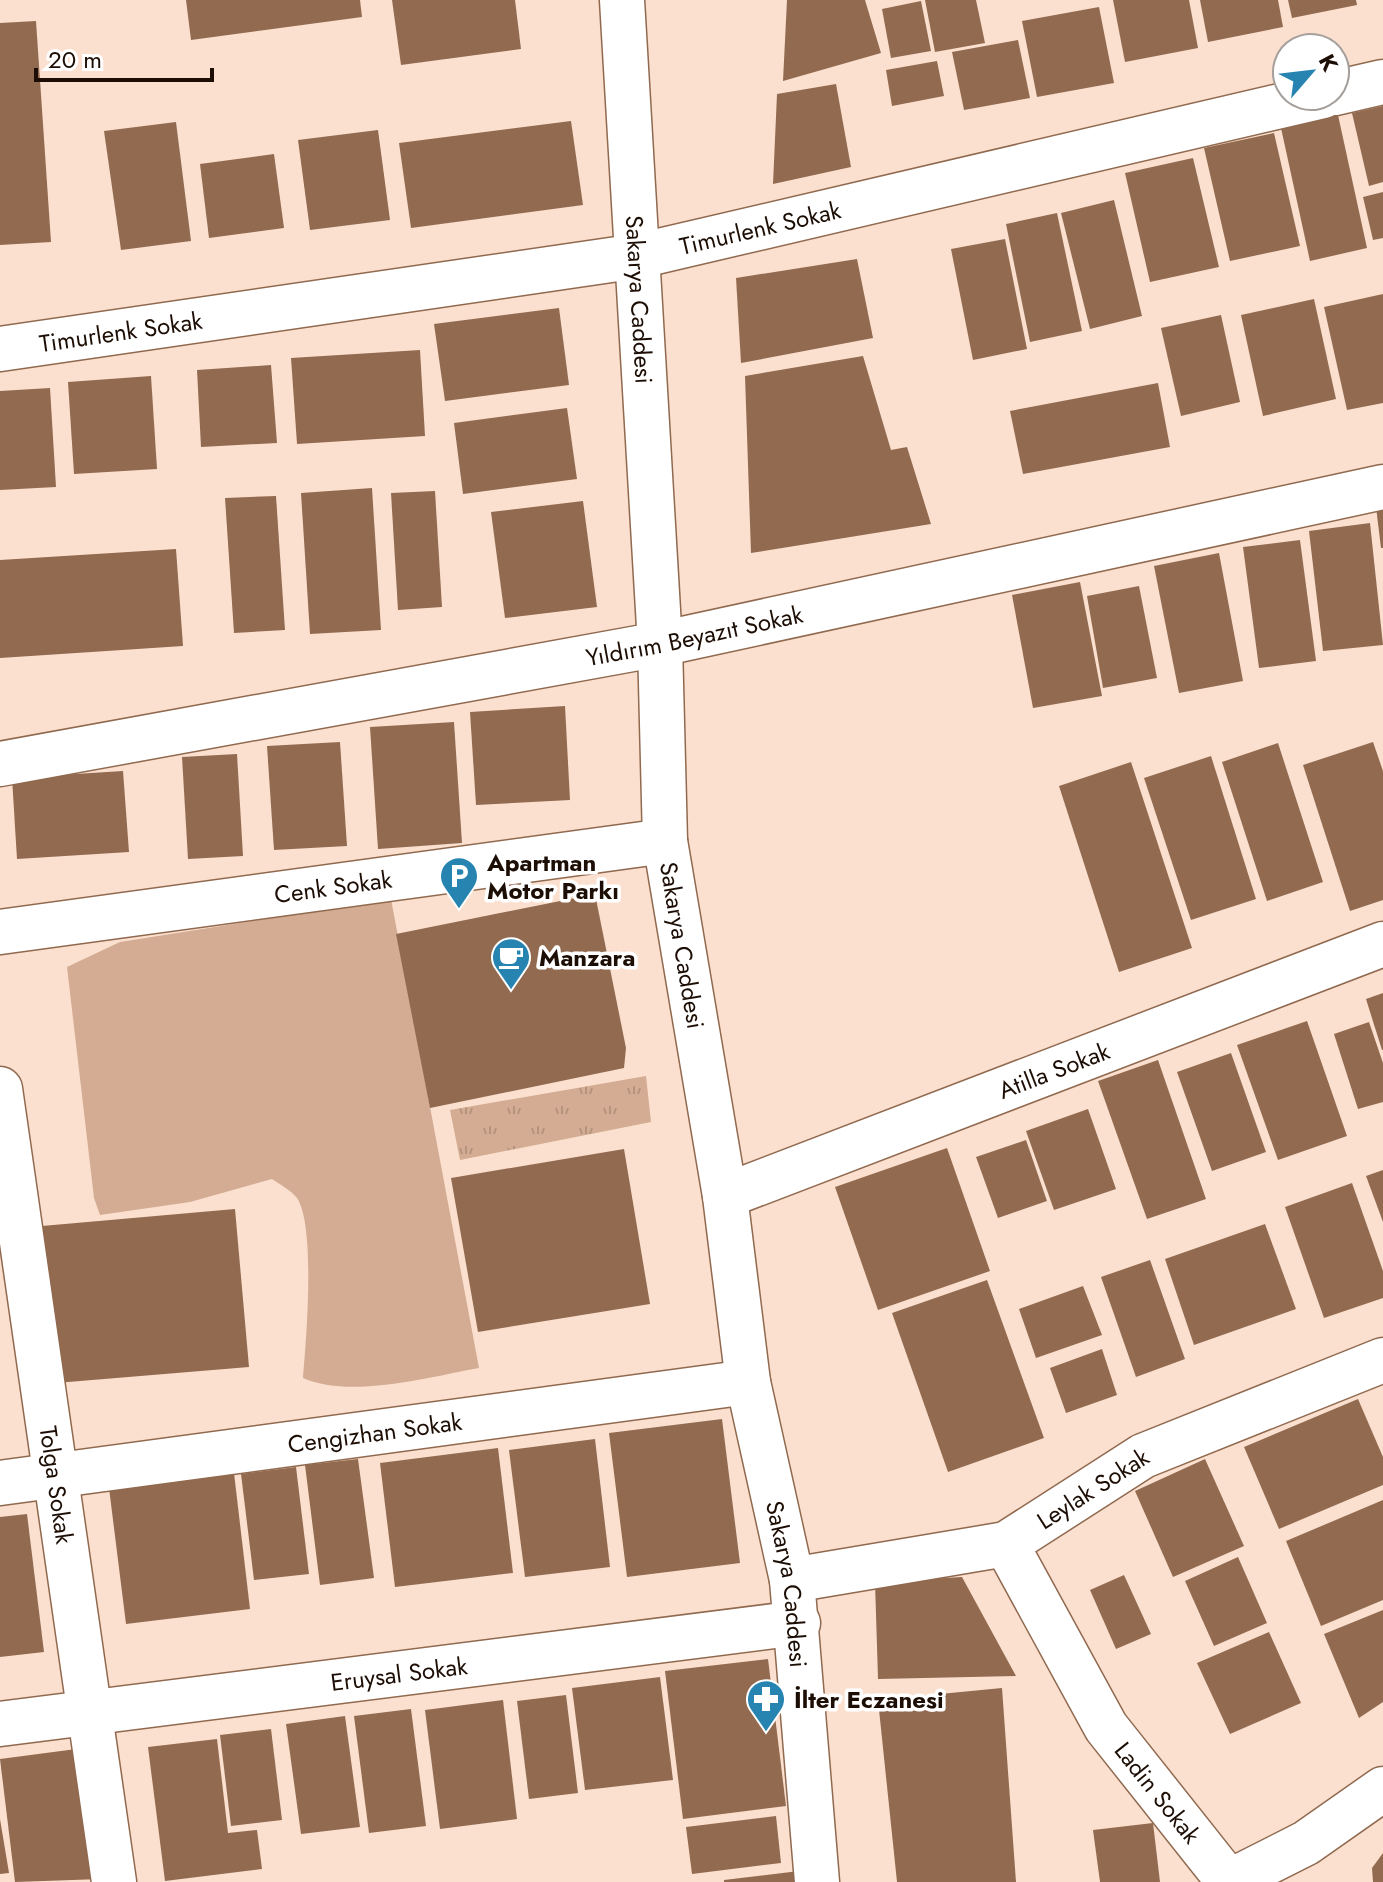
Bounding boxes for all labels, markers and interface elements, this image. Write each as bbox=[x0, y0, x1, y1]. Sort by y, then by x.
scale bar bbox=[36, 32, 212, 82]
north arrow bbox=[1271, 32, 1351, 112]
text: 20 m bbox=[48, 42, 102, 77]
text: K bbox=[1311, 48, 1347, 77]
street label: Timurlenk Sokak bbox=[676, 192, 844, 263]
street label: Sakarya Caddesi bbox=[617, 214, 662, 385]
street label: Timurlenk Sokak bbox=[37, 302, 205, 361]
street label: Yıldırım Beyazıt Sokak bbox=[583, 596, 806, 675]
place label: Apartman Motor Parkı bbox=[486, 845, 619, 908]
parking icon: Apartman Motor Parkı bbox=[438, 855, 480, 910]
street label: Sakarya Caddesi bbox=[651, 859, 714, 1031]
street label: Cenk Sokak bbox=[272, 861, 394, 912]
cafe icon: Manzara bbox=[490, 936, 532, 991]
place label: Manzara bbox=[539, 940, 635, 975]
street label: Atilla Sokak bbox=[993, 1033, 1115, 1107]
street label: Cengizhan Sokak bbox=[285, 1403, 464, 1461]
street label: Tolga Sokak bbox=[31, 1424, 83, 1547]
street label: Leylak Sokak bbox=[1030, 1439, 1156, 1537]
street label: Sakarya Caddesi bbox=[757, 1497, 817, 1669]
street label: Eruysal Sokak bbox=[328, 1647, 470, 1700]
pharmacy icon: İlter Eczanesi bbox=[745, 1678, 787, 1733]
place label: İlter Eczanesi bbox=[794, 1682, 944, 1717]
street label: Ladin Sokak bbox=[1107, 1734, 1209, 1851]

